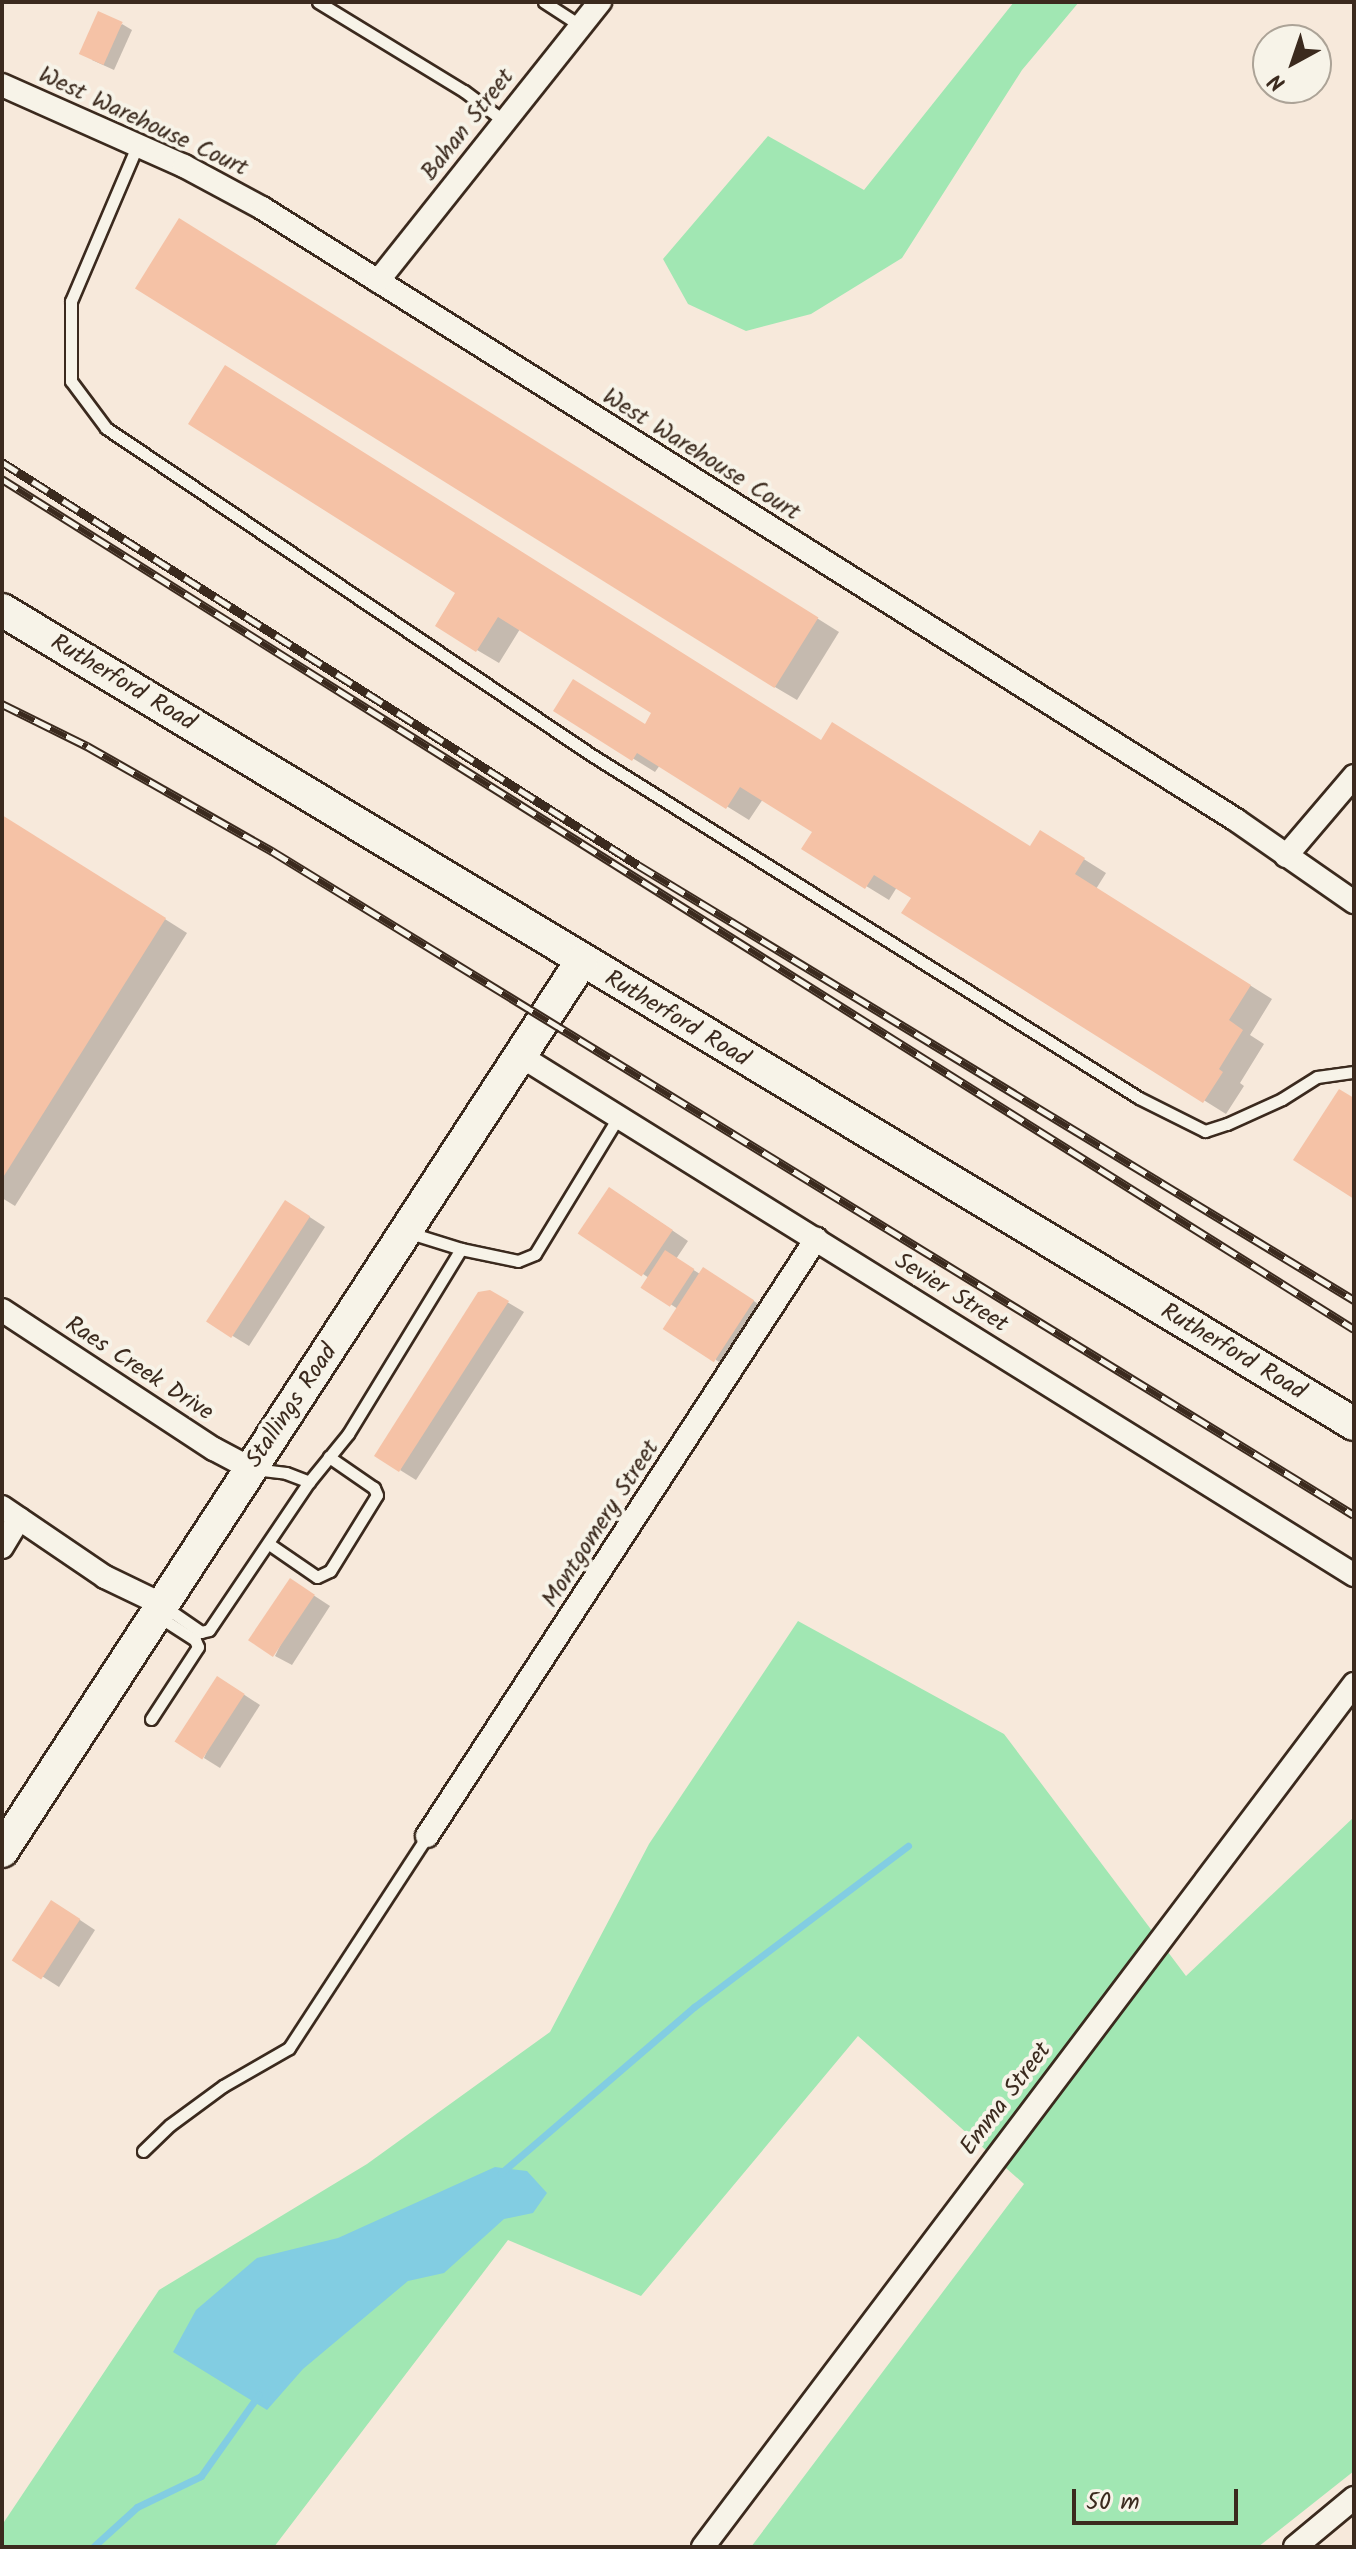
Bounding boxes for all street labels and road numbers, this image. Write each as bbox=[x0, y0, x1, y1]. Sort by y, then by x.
street label: West Warehouse Court bbox=[34, 61, 252, 183]
street label: Bahan Street bbox=[415, 63, 521, 187]
street label: West Warehouse Court bbox=[597, 383, 805, 527]
street label: Rutherford Road bbox=[45, 628, 201, 738]
street label: Rutherford Road bbox=[599, 964, 755, 1074]
street label: Sevier Street bbox=[889, 1247, 1013, 1339]
street label: Rutherford Road bbox=[1155, 1297, 1311, 1407]
street label: Raes Creek Drive bbox=[60, 1310, 218, 1428]
street label: Stallings Road bbox=[240, 1339, 344, 1473]
street label: Montgomery Street bbox=[536, 1435, 666, 1613]
street label: Emma Street bbox=[954, 2037, 1058, 2161]

